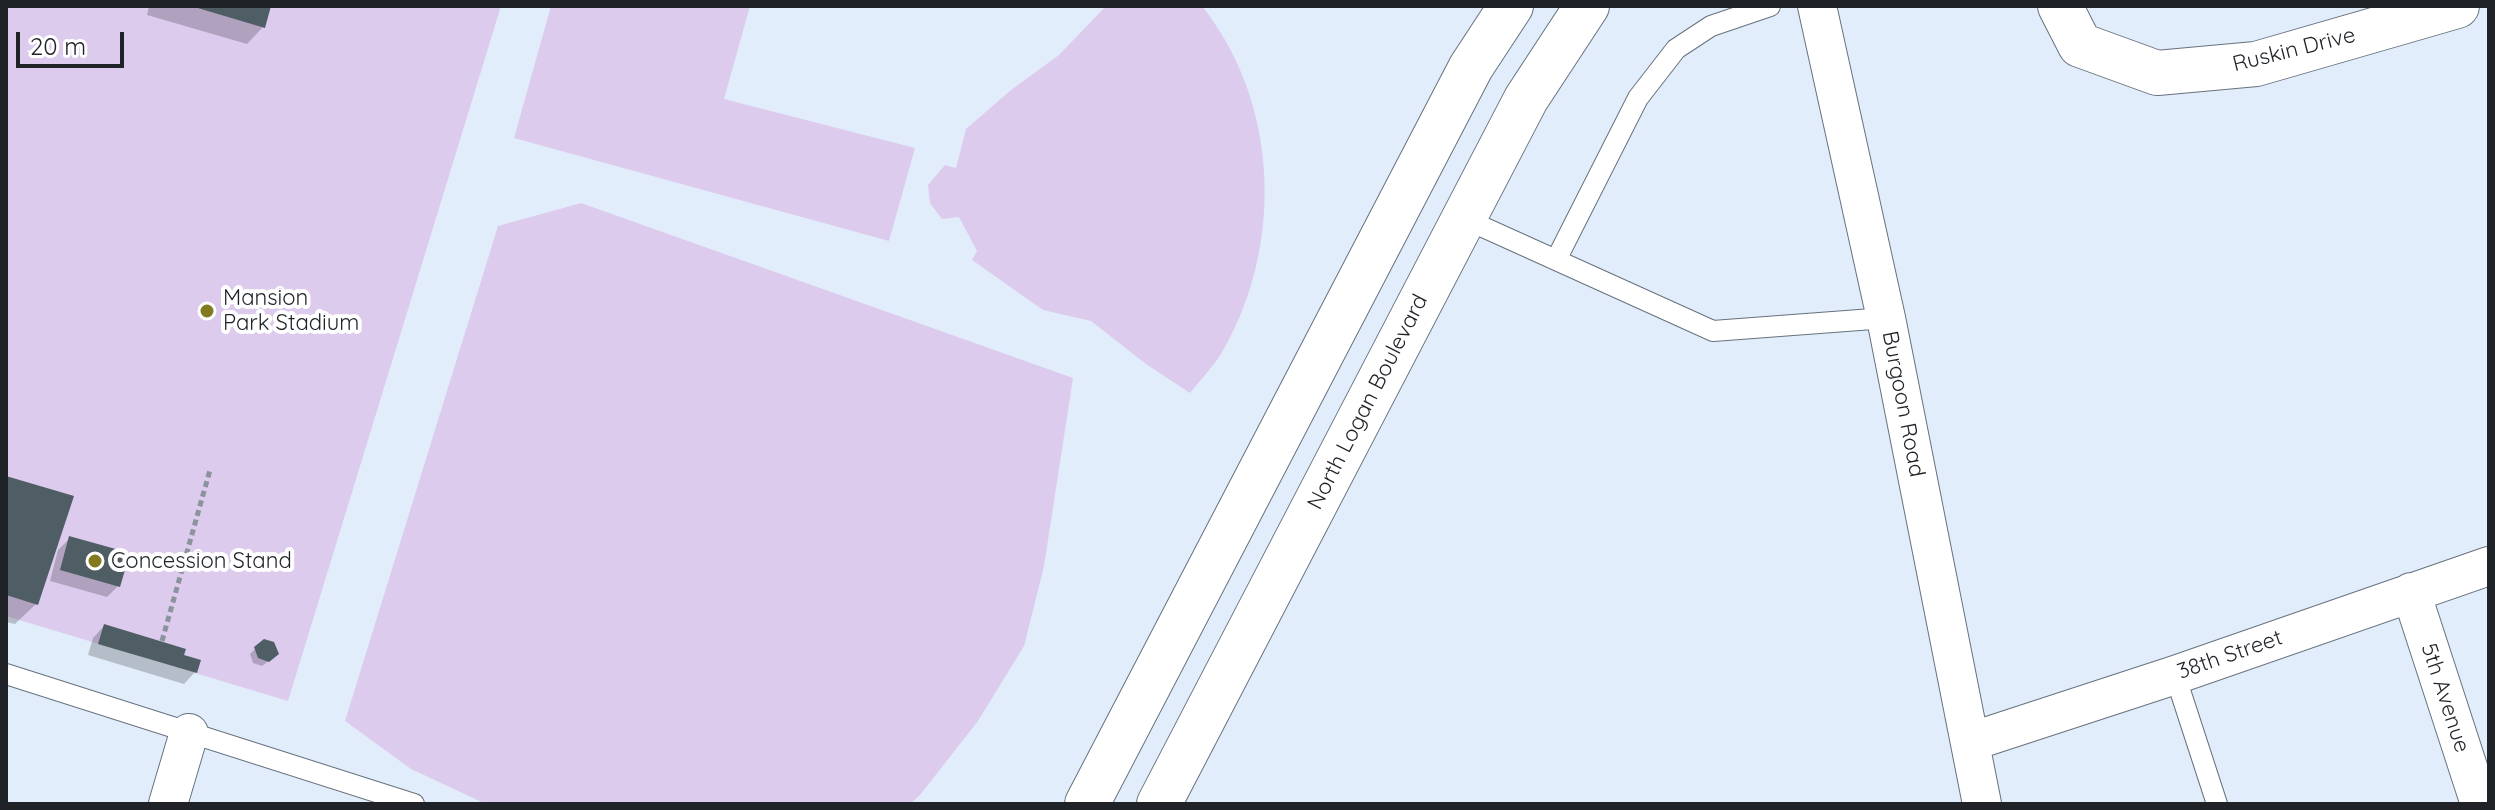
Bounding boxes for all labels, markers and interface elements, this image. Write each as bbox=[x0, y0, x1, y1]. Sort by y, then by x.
scale bar bbox=[20, 16, 128, 66]
street label: Ruskin Drive bbox=[2230, 22, 2358, 78]
text: 20 m bbox=[30, 31, 86, 61]
place label: Mansion Park Stadium bbox=[223, 285, 359, 336]
street label: North Logan Boulevard bbox=[1302, 290, 1434, 514]
marker: Mansion Park Stadium bbox=[198, 302, 216, 320]
street label: Burgoon Road bbox=[1876, 329, 1930, 479]
place label: Concession Stand bbox=[111, 548, 292, 574]
marker: Concession Stand bbox=[86, 552, 104, 570]
street label: 38th Street bbox=[2174, 625, 2286, 685]
street label: 5th Avenue bbox=[2415, 640, 2475, 756]

